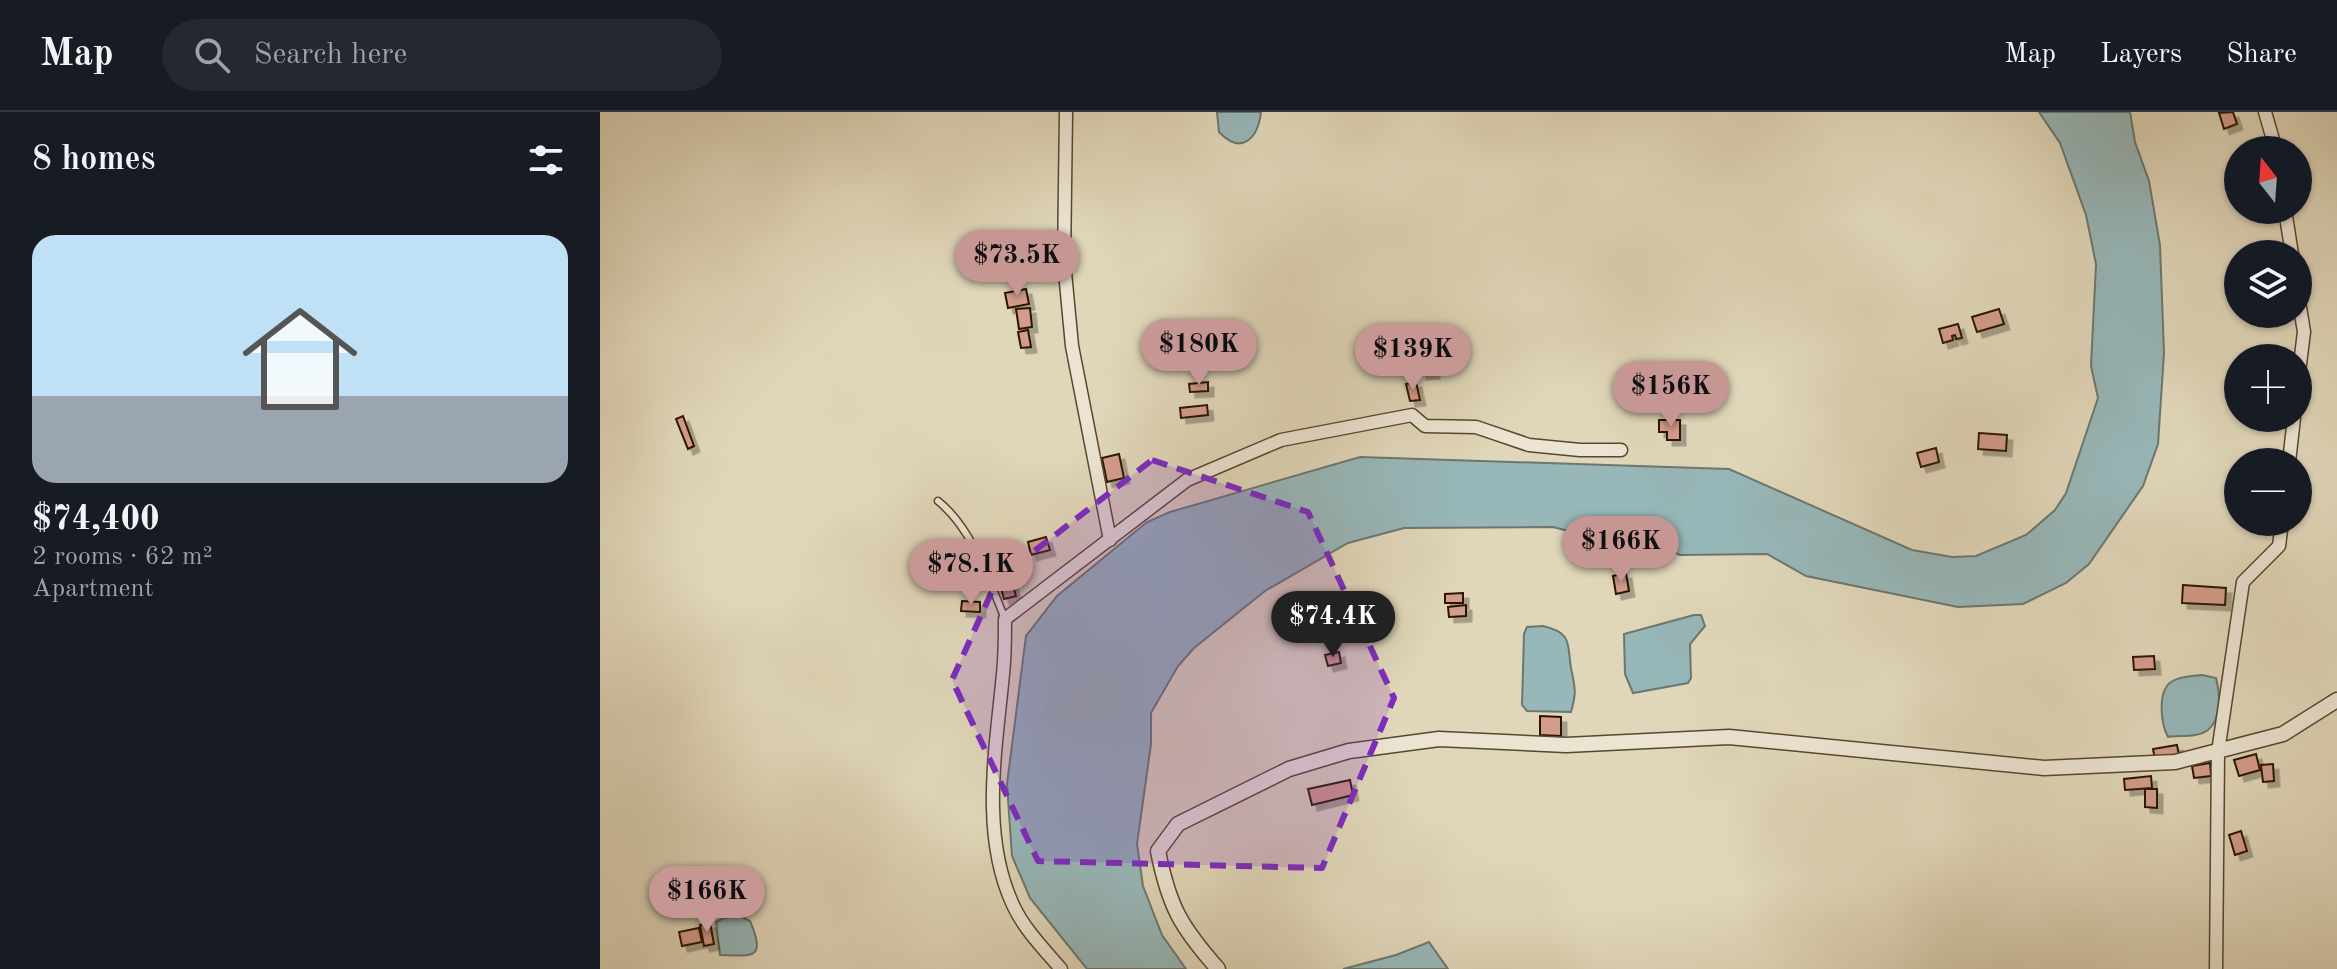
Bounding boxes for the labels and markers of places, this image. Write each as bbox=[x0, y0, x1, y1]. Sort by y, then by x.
pin: $73.5K bbox=[952, 230, 1082, 298]
pin: $180K bbox=[1143, 319, 1255, 387]
pin: $139K bbox=[1357, 324, 1469, 392]
pin: $156K bbox=[1615, 361, 1727, 429]
pin: $166K bbox=[1565, 516, 1677, 584]
pin: $78.1K bbox=[906, 539, 1036, 607]
pin: $74.4K bbox=[1268, 591, 1398, 659]
pin: $166K bbox=[651, 866, 763, 934]

